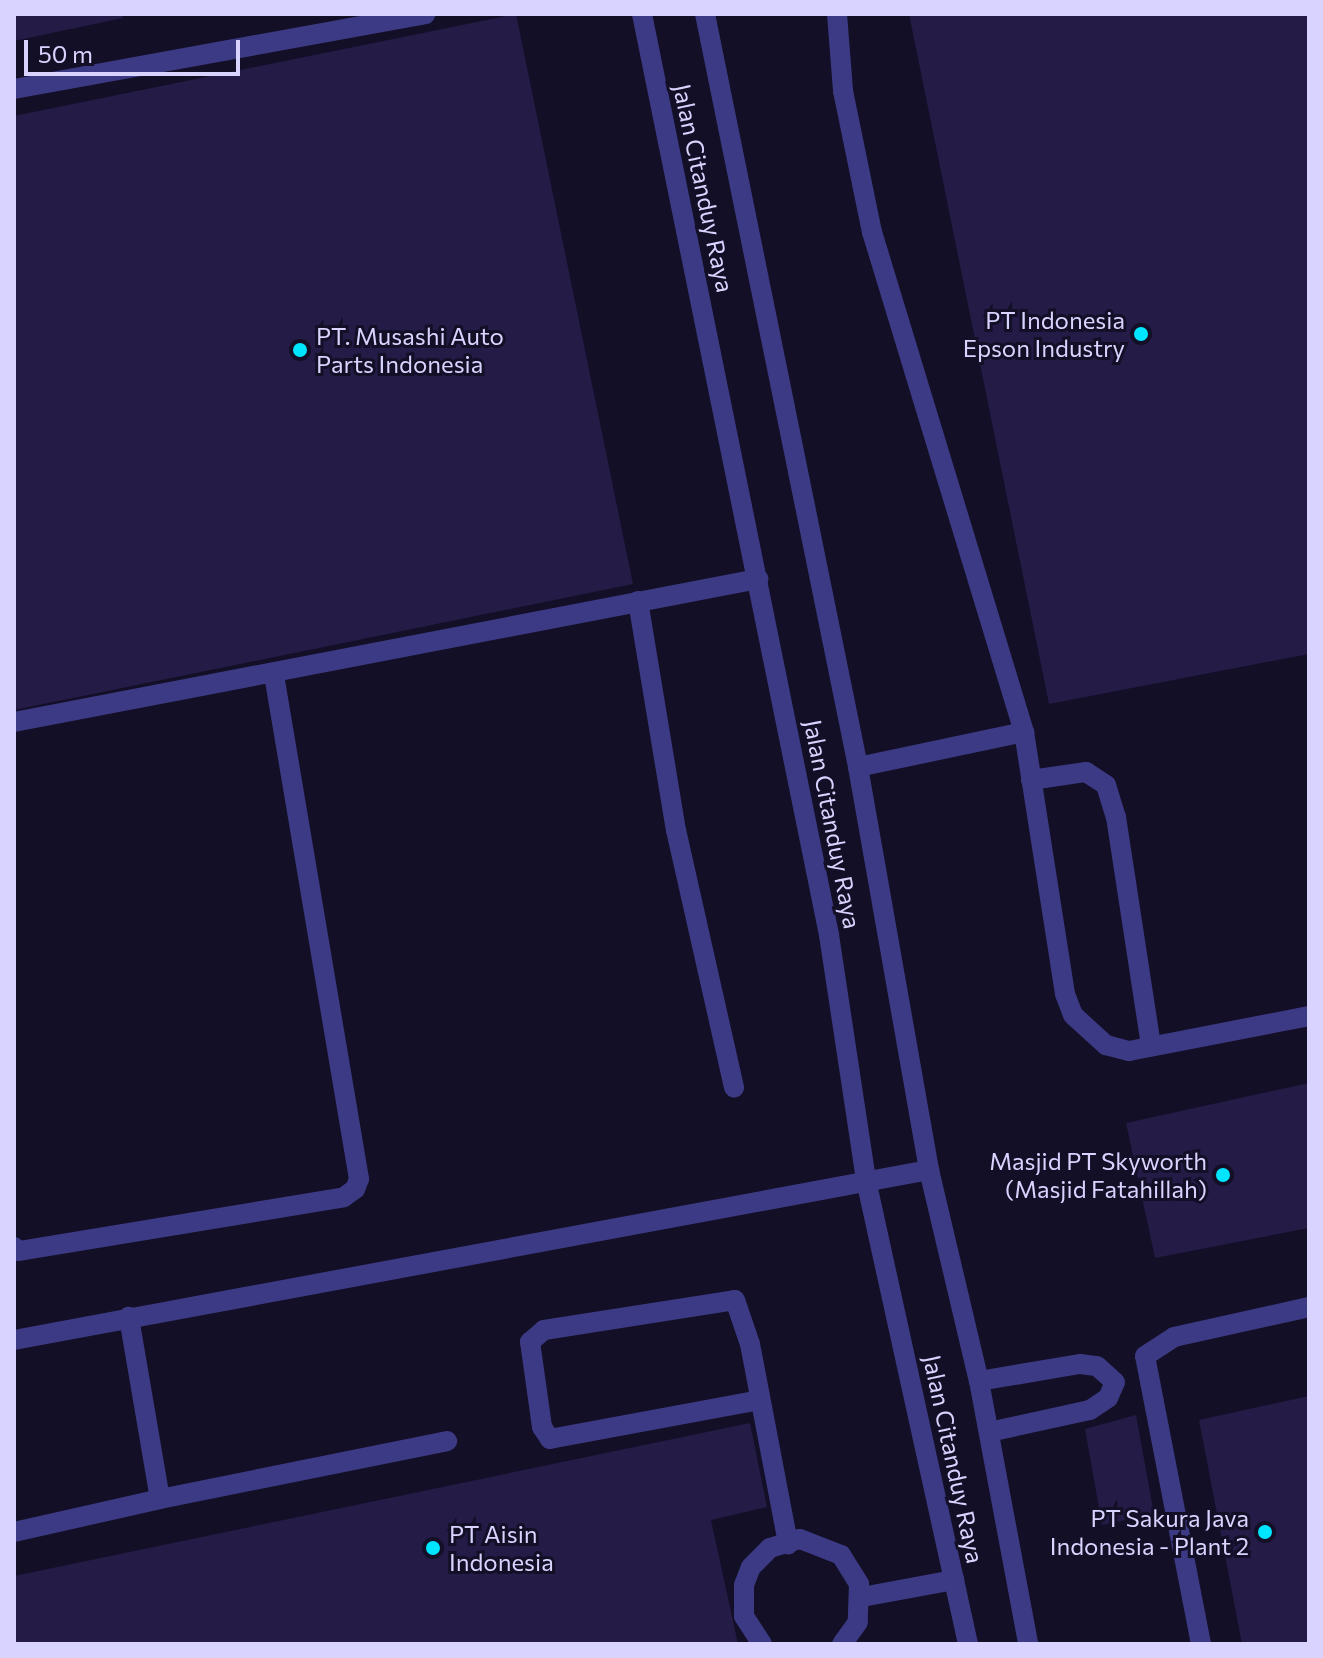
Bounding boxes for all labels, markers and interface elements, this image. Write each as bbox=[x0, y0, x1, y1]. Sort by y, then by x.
scale bar bbox=[28, 24, 244, 74]
text: 50 m bbox=[38, 39, 93, 68]
street label: Jalan Citanduy Raya bbox=[668, 81, 740, 295]
place label: PT Indonesia Epson Industry bbox=[963, 306, 1125, 362]
place label: PT. Musashi Auto Parts Indonesia bbox=[316, 322, 504, 378]
marker: PT Indonesia Epson Industry bbox=[1132, 325, 1150, 343]
marker: PT. Musashi Auto Parts Indonesia bbox=[291, 341, 309, 359]
street label: Jalan Citanduy Raya bbox=[799, 717, 867, 931]
place label: Masjid PT Skyworth (Masjid Fatahillah) bbox=[989, 1147, 1207, 1203]
marker: Masjid PT Skyworth (Masjid Fatahillah) bbox=[1214, 1166, 1232, 1184]
street label: Jalan Citanduy Raya bbox=[918, 1352, 990, 1566]
place label: PT Sakura Java Indonesia - Plant 2 bbox=[1050, 1504, 1249, 1560]
place label: PT Aisin Indonesia bbox=[449, 1520, 554, 1576]
marker: PT Sakura Java Indonesia - Plant 2 bbox=[1256, 1523, 1274, 1541]
marker: PT Aisin Indonesia bbox=[424, 1539, 442, 1557]

